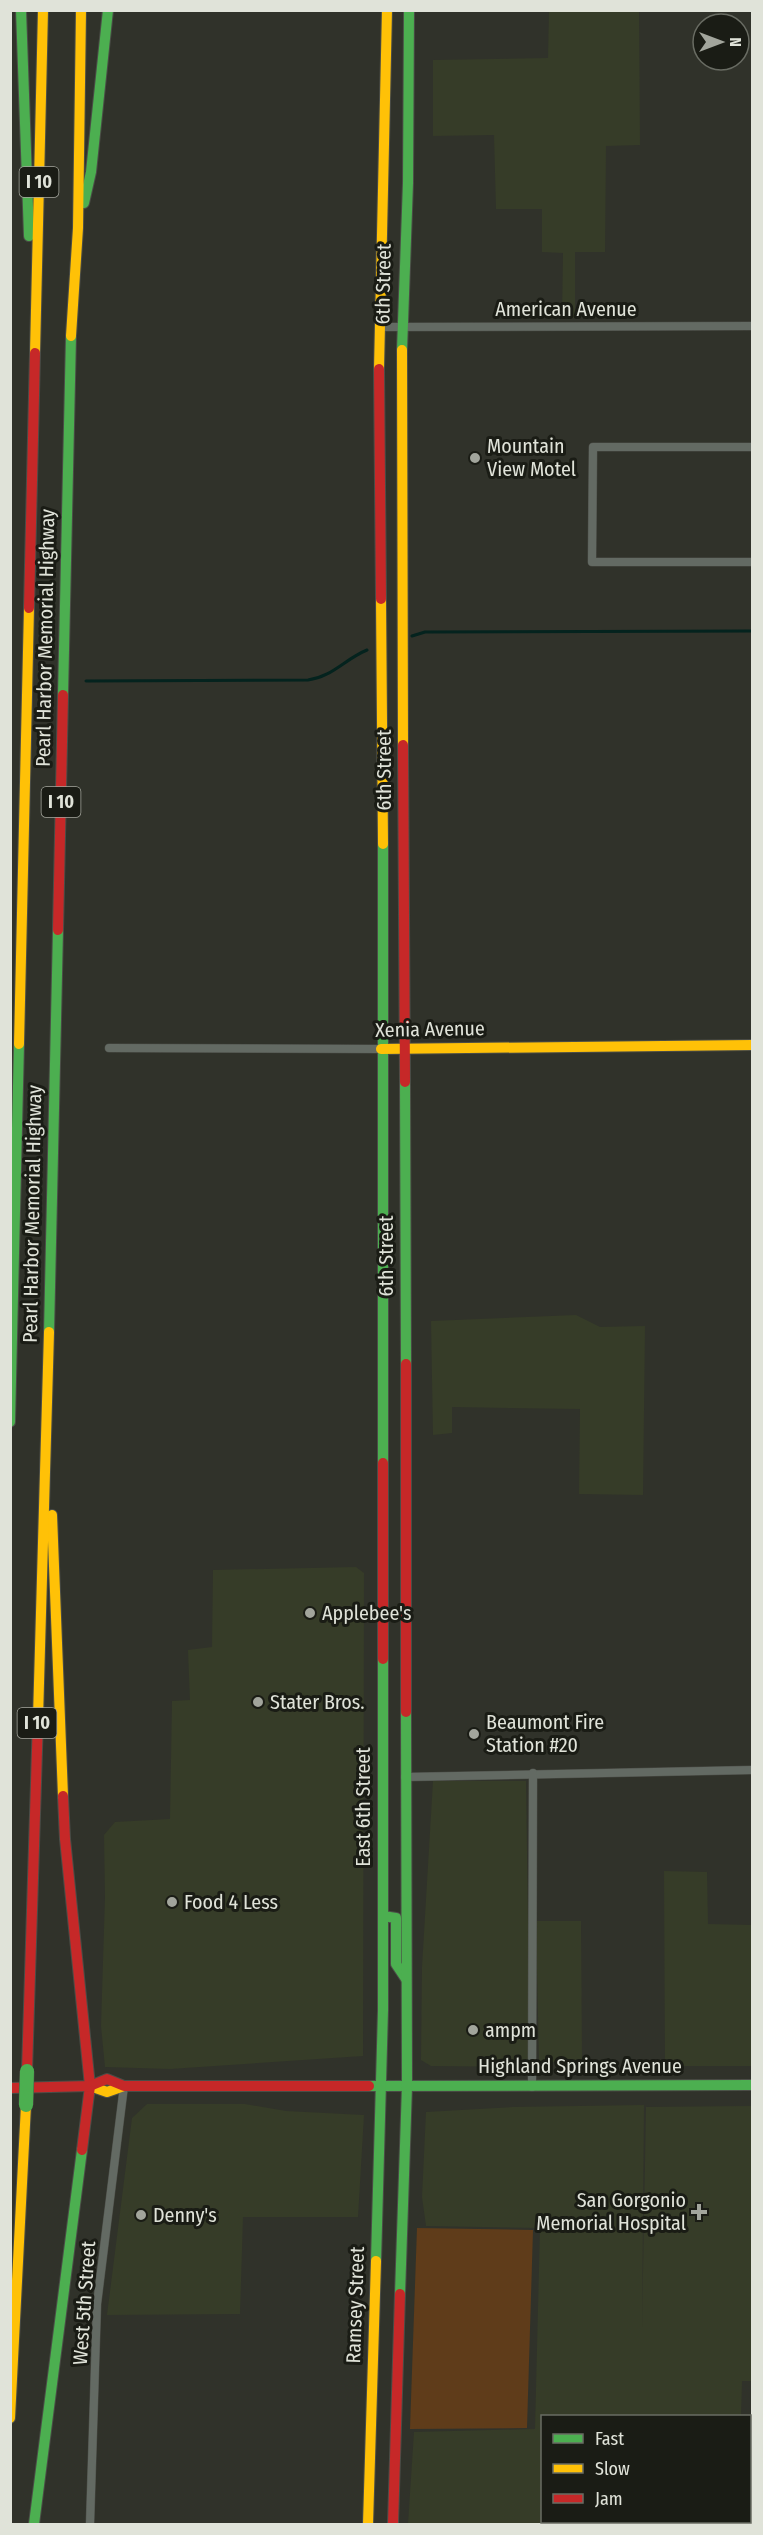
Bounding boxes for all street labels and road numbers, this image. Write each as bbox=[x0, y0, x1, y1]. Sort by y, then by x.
road number: I 10 bbox=[20, 167, 58, 197]
street label: 6th Street bbox=[370, 243, 396, 325]
street label: American Avenue bbox=[495, 297, 637, 321]
street label: Pearl Harbor Memorial Highway bbox=[31, 509, 59, 767]
street label: 6th Street bbox=[372, 729, 396, 810]
road number: I 10 bbox=[42, 787, 80, 817]
street label: Xenia Avenue bbox=[375, 1016, 485, 1042]
street label: Pearl Harbor Memorial Highway bbox=[18, 1085, 46, 1343]
street label: 6th Street bbox=[374, 1215, 398, 1296]
road number: I 10 bbox=[18, 1708, 57, 1738]
street label: East 6th Street bbox=[351, 1747, 375, 1867]
street label: Highland Springs Avenue bbox=[478, 2054, 682, 2078]
street label: West 5th Street bbox=[68, 2240, 100, 2366]
street label: Ramsey Street bbox=[341, 2246, 369, 2364]

